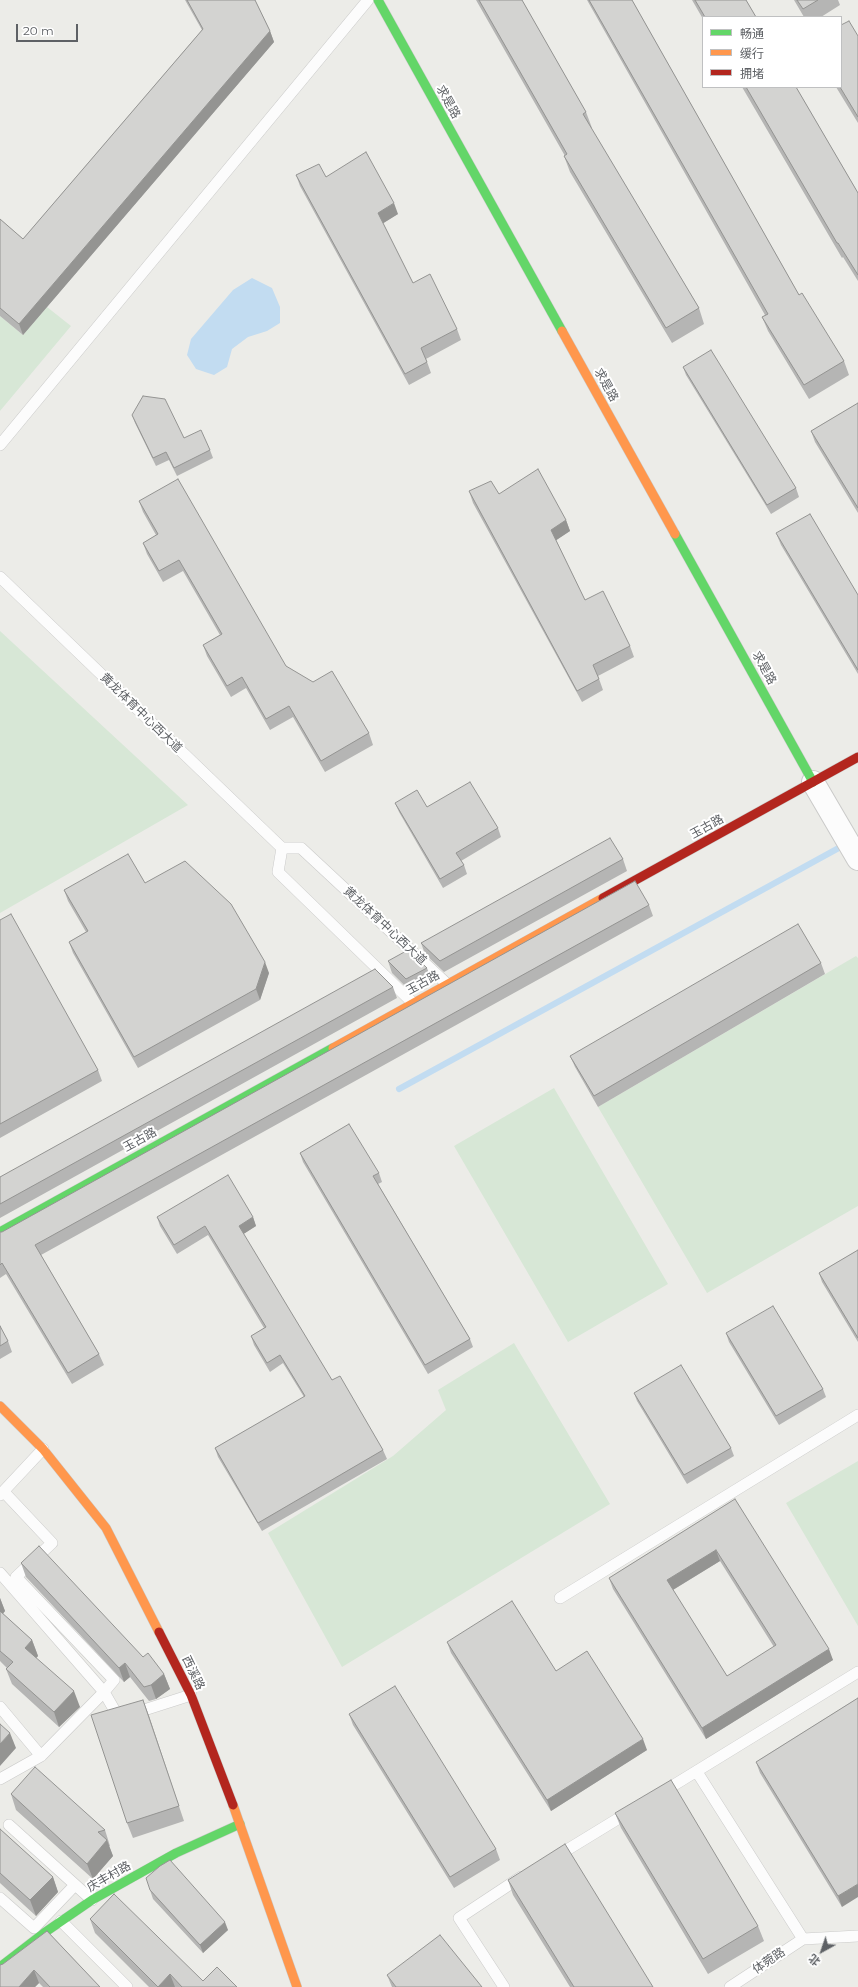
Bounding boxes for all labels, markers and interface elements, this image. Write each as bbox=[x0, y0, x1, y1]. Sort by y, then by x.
scale bar bbox=[18, 16, 80, 42]
legend bbox=[702, 16, 842, 88]
text: 20 m bbox=[23, 23, 54, 38]
text: 畅通 bbox=[740, 26, 764, 41]
text: 缓行 bbox=[740, 46, 764, 61]
text: 拥堵 bbox=[740, 66, 764, 81]
street label: 求是路 bbox=[433, 83, 463, 121]
street label: 求是路 bbox=[591, 366, 621, 404]
street label: 求是路 bbox=[749, 649, 779, 687]
street label: 黄龙体育中心西大道 bbox=[97, 670, 185, 756]
street label: 玉古路 bbox=[688, 812, 726, 842]
street label: 黄龙体育中心西大道 bbox=[341, 884, 429, 968]
street label: 玉古路 bbox=[404, 968, 442, 998]
street label: 玉古路 bbox=[121, 1125, 159, 1155]
street label: 西溪路 bbox=[179, 1654, 207, 1692]
street label: 庆丰村路 bbox=[85, 1859, 133, 1895]
north arrow bbox=[802, 1931, 842, 1971]
street label: 体菀路 bbox=[750, 1945, 788, 1977]
text: 北 bbox=[806, 1951, 823, 1969]

